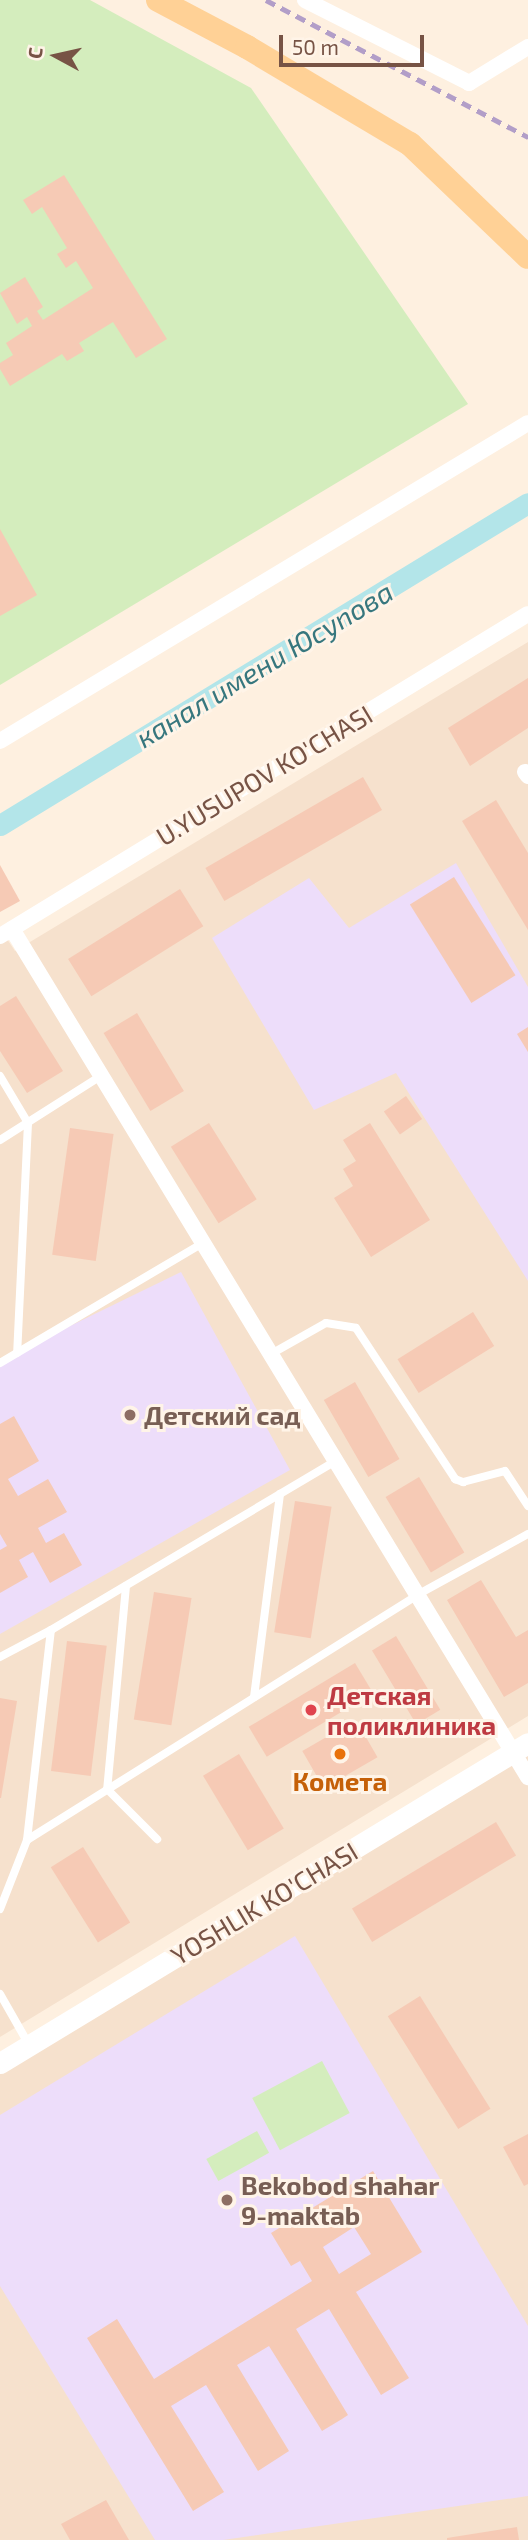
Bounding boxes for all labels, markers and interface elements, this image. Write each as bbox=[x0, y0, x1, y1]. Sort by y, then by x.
north arrow bbox=[21, 21, 91, 91]
scale bar bbox=[283, 21, 428, 65]
text: 50 m bbox=[292, 34, 339, 59]
text: С bbox=[23, 46, 47, 60]
water label: канал имени Юсупова bbox=[129, 574, 399, 754]
street label: U.YUSUPOV KO'CHASI bbox=[150, 698, 378, 852]
place label: Детский сад bbox=[144, 1399, 301, 1431]
marker: Детский сад bbox=[122, 1407, 138, 1423]
place label: Детская поликлиника bbox=[327, 1679, 496, 1740]
marker: Детская поликлиника bbox=[301, 1700, 321, 1720]
marker: Комета bbox=[332, 1746, 348, 1762]
place label: Комета bbox=[293, 1765, 387, 1797]
street label: YOSHLIK KO'CHASI bbox=[165, 1835, 363, 1971]
place label: Bekobod shahar 9-maktab bbox=[241, 2169, 439, 2230]
marker: Bekobod shahar 9-maktab bbox=[219, 2192, 235, 2208]

